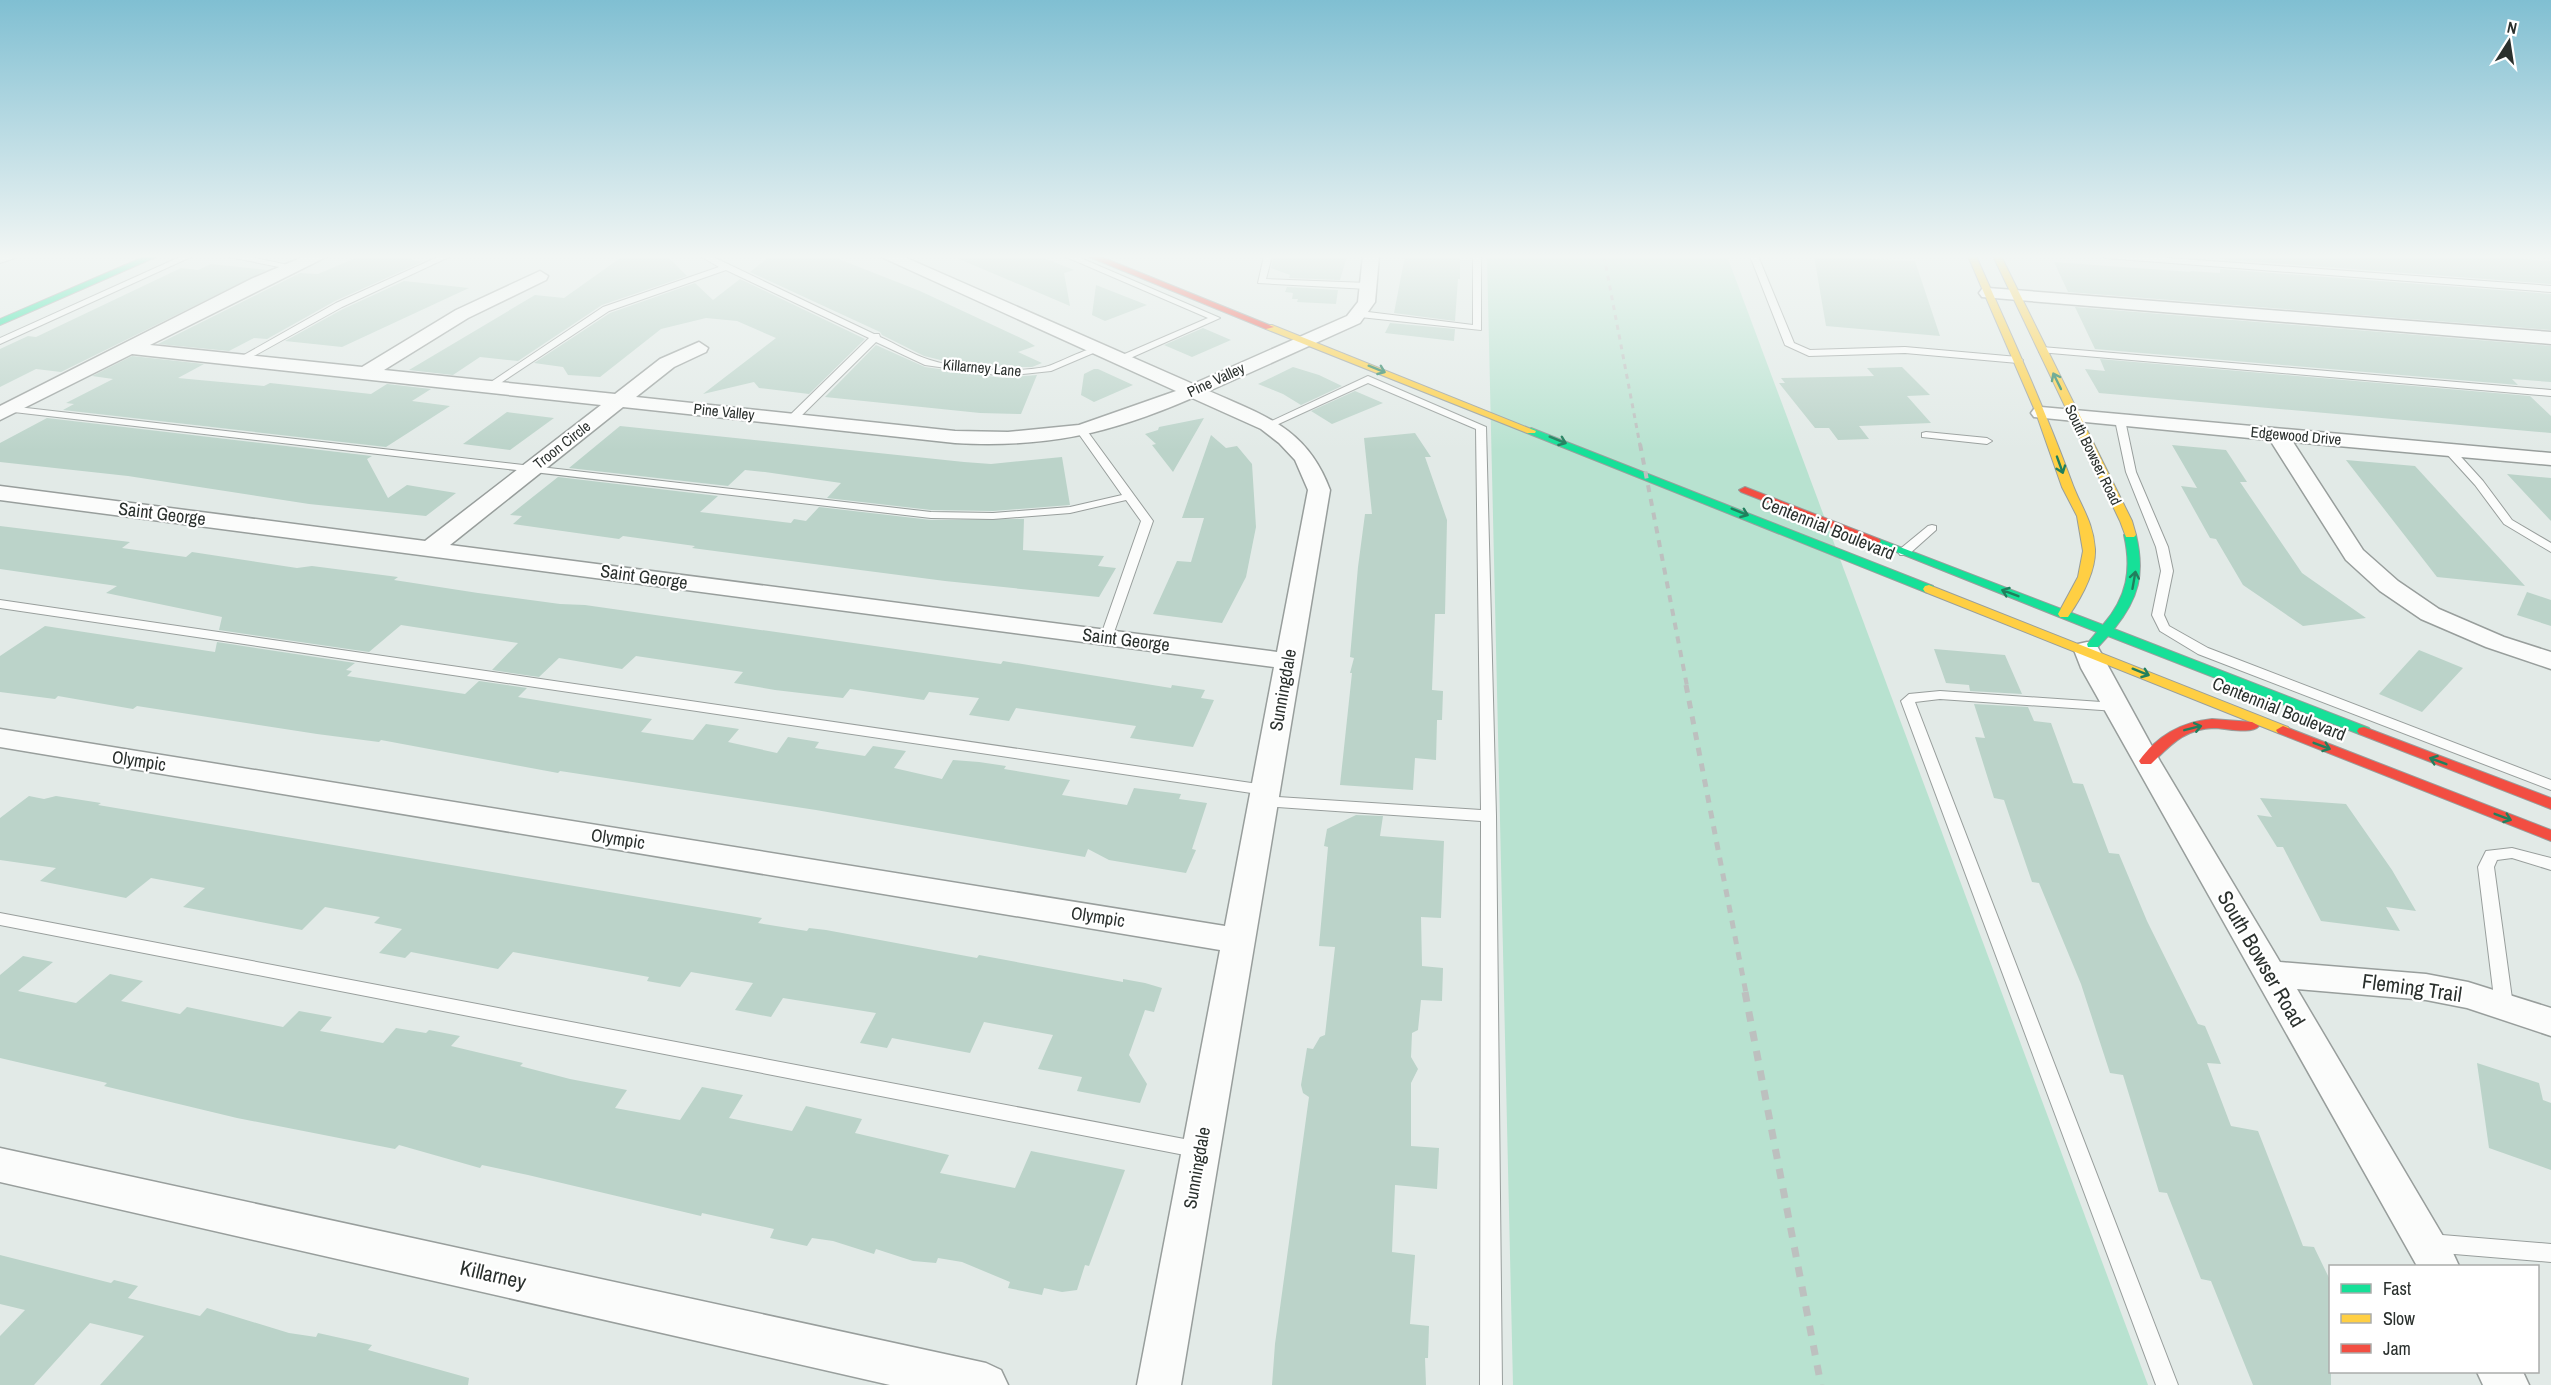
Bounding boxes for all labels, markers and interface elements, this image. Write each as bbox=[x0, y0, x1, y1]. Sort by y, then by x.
north arrow bbox=[2479, 12, 2539, 72]
text: N bbox=[2505, 16, 2519, 39]
street label: Killarney Lane bbox=[942, 354, 1022, 381]
street label: Pine Valley bbox=[1184, 357, 1249, 402]
one-way arrow bbox=[1367, 364, 1386, 375]
one-way arrow bbox=[2051, 373, 2063, 391]
street label: Pine Valley bbox=[692, 398, 756, 425]
street label: South Bowser Road bbox=[2060, 401, 2127, 509]
street label: Troon Circle bbox=[529, 416, 595, 474]
street label: Edgewood Drive bbox=[2250, 421, 2342, 450]
one-way arrow bbox=[1549, 435, 1567, 446]
one-way arrow bbox=[2055, 455, 2066, 474]
street label: Centennial Boulevard bbox=[1758, 489, 1899, 566]
street label: Saint George bbox=[117, 496, 207, 531]
one-way arrow bbox=[1730, 507, 1748, 518]
street label: Saint George bbox=[599, 558, 689, 595]
one-way arrow bbox=[2129, 570, 2140, 590]
one-way arrow bbox=[2001, 587, 2020, 598]
street label: Saint George bbox=[1081, 622, 1171, 657]
street label: Sunningdale bbox=[1263, 647, 1302, 733]
one-way arrow bbox=[2131, 667, 2150, 678]
street label: Centennial Boulevard bbox=[2209, 670, 2350, 747]
one-way arrow bbox=[2183, 722, 2202, 734]
one-way arrow bbox=[2312, 741, 2330, 752]
street label: Olympic bbox=[110, 744, 168, 777]
one-way arrow bbox=[2429, 755, 2447, 766]
one-way arrow bbox=[2493, 812, 2512, 823]
street label: Olympic bbox=[589, 822, 647, 855]
street label: South Bowser Road bbox=[2211, 885, 2312, 1032]
street label: Olympic bbox=[1069, 900, 1127, 933]
street label: Fleming Trail bbox=[2360, 966, 2464, 1009]
street label: Sunningdale bbox=[1177, 1125, 1216, 1211]
street label: Killarney bbox=[457, 1253, 529, 1296]
legend bbox=[2329, 1265, 2539, 1373]
text: Fast bbox=[2383, 1276, 2411, 1301]
text: Slow bbox=[2383, 1306, 2415, 1331]
text: Jam bbox=[2383, 1336, 2411, 1361]

